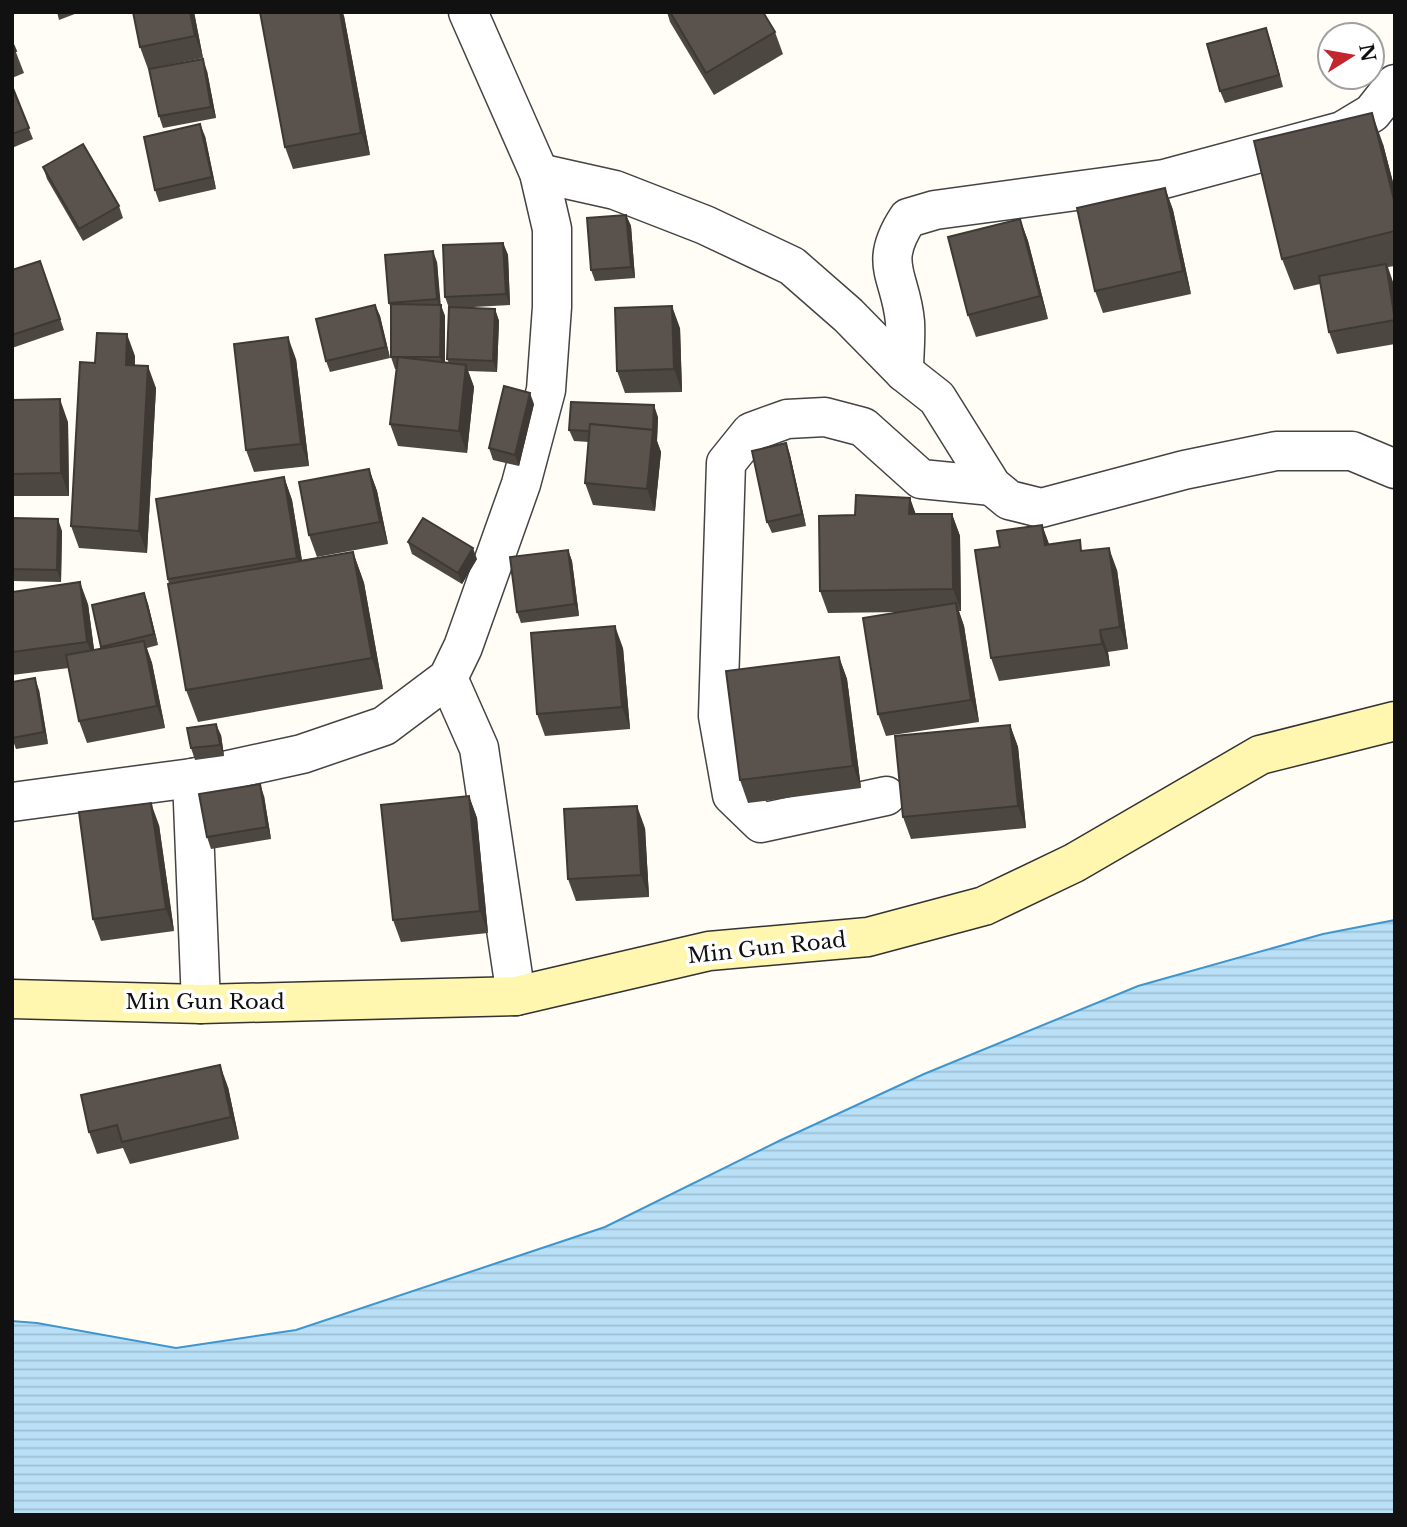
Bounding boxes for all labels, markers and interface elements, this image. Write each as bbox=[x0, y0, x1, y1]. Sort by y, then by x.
north arrow bbox=[1316, 21, 1386, 91]
text: N bbox=[1354, 42, 1380, 64]
street label: Min Gun Road bbox=[686, 927, 848, 969]
street label: Min Gun Road bbox=[125, 989, 285, 1015]

